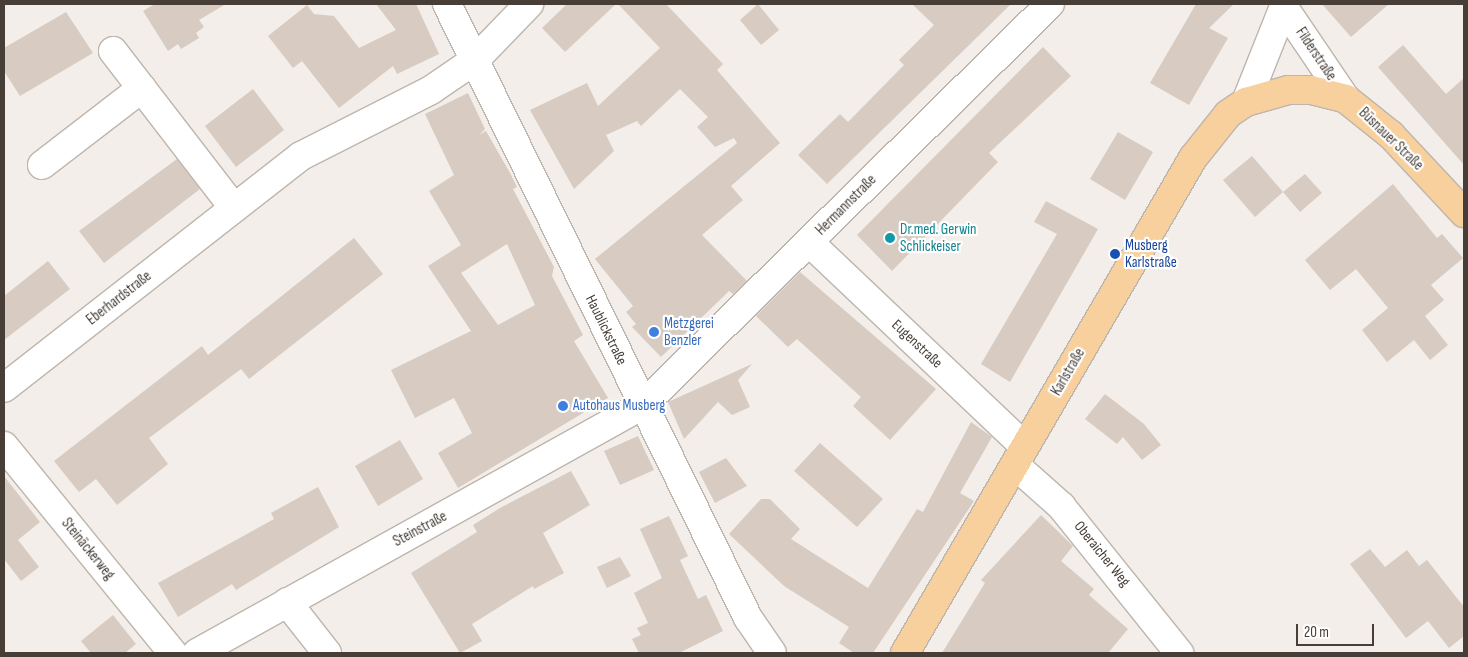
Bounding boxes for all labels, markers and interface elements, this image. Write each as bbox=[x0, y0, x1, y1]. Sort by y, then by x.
street label: Filderstraße bbox=[1292, 24, 1340, 84]
street label: Büsnauer Straße bbox=[1355, 104, 1427, 174]
street label: Hermannstraße bbox=[812, 171, 880, 239]
place label: Dr.med. Gerwin Schlickeiser bbox=[900, 220, 976, 255]
marker: Dr.med. Gerwin Schlickeiser bbox=[884, 232, 896, 244]
place label: Musberg Karlstraße bbox=[1125, 236, 1177, 271]
marker: Musberg Karlstraße bbox=[1109, 248, 1121, 260]
street label: Eberhardstraße bbox=[83, 267, 155, 329]
street label: Haublickstraße bbox=[581, 292, 631, 368]
place label: Metzgerei Benzler bbox=[664, 314, 714, 349]
street label: Eugenstraße bbox=[888, 316, 946, 372]
marker: Metzgerei Benzler bbox=[648, 326, 660, 338]
street label: Karlstraße bbox=[1047, 345, 1089, 399]
place label: Autohaus Musberg bbox=[573, 397, 665, 415]
marker: Autohaus Musberg bbox=[557, 400, 569, 412]
street label: Steinstraße bbox=[390, 507, 450, 551]
street label: Steinäckerweg bbox=[58, 514, 118, 584]
street label: Oberaicher Weg bbox=[1070, 518, 1134, 590]
scale bar bbox=[1298, 614, 1376, 646]
text: 20 m bbox=[1304, 623, 1329, 642]

